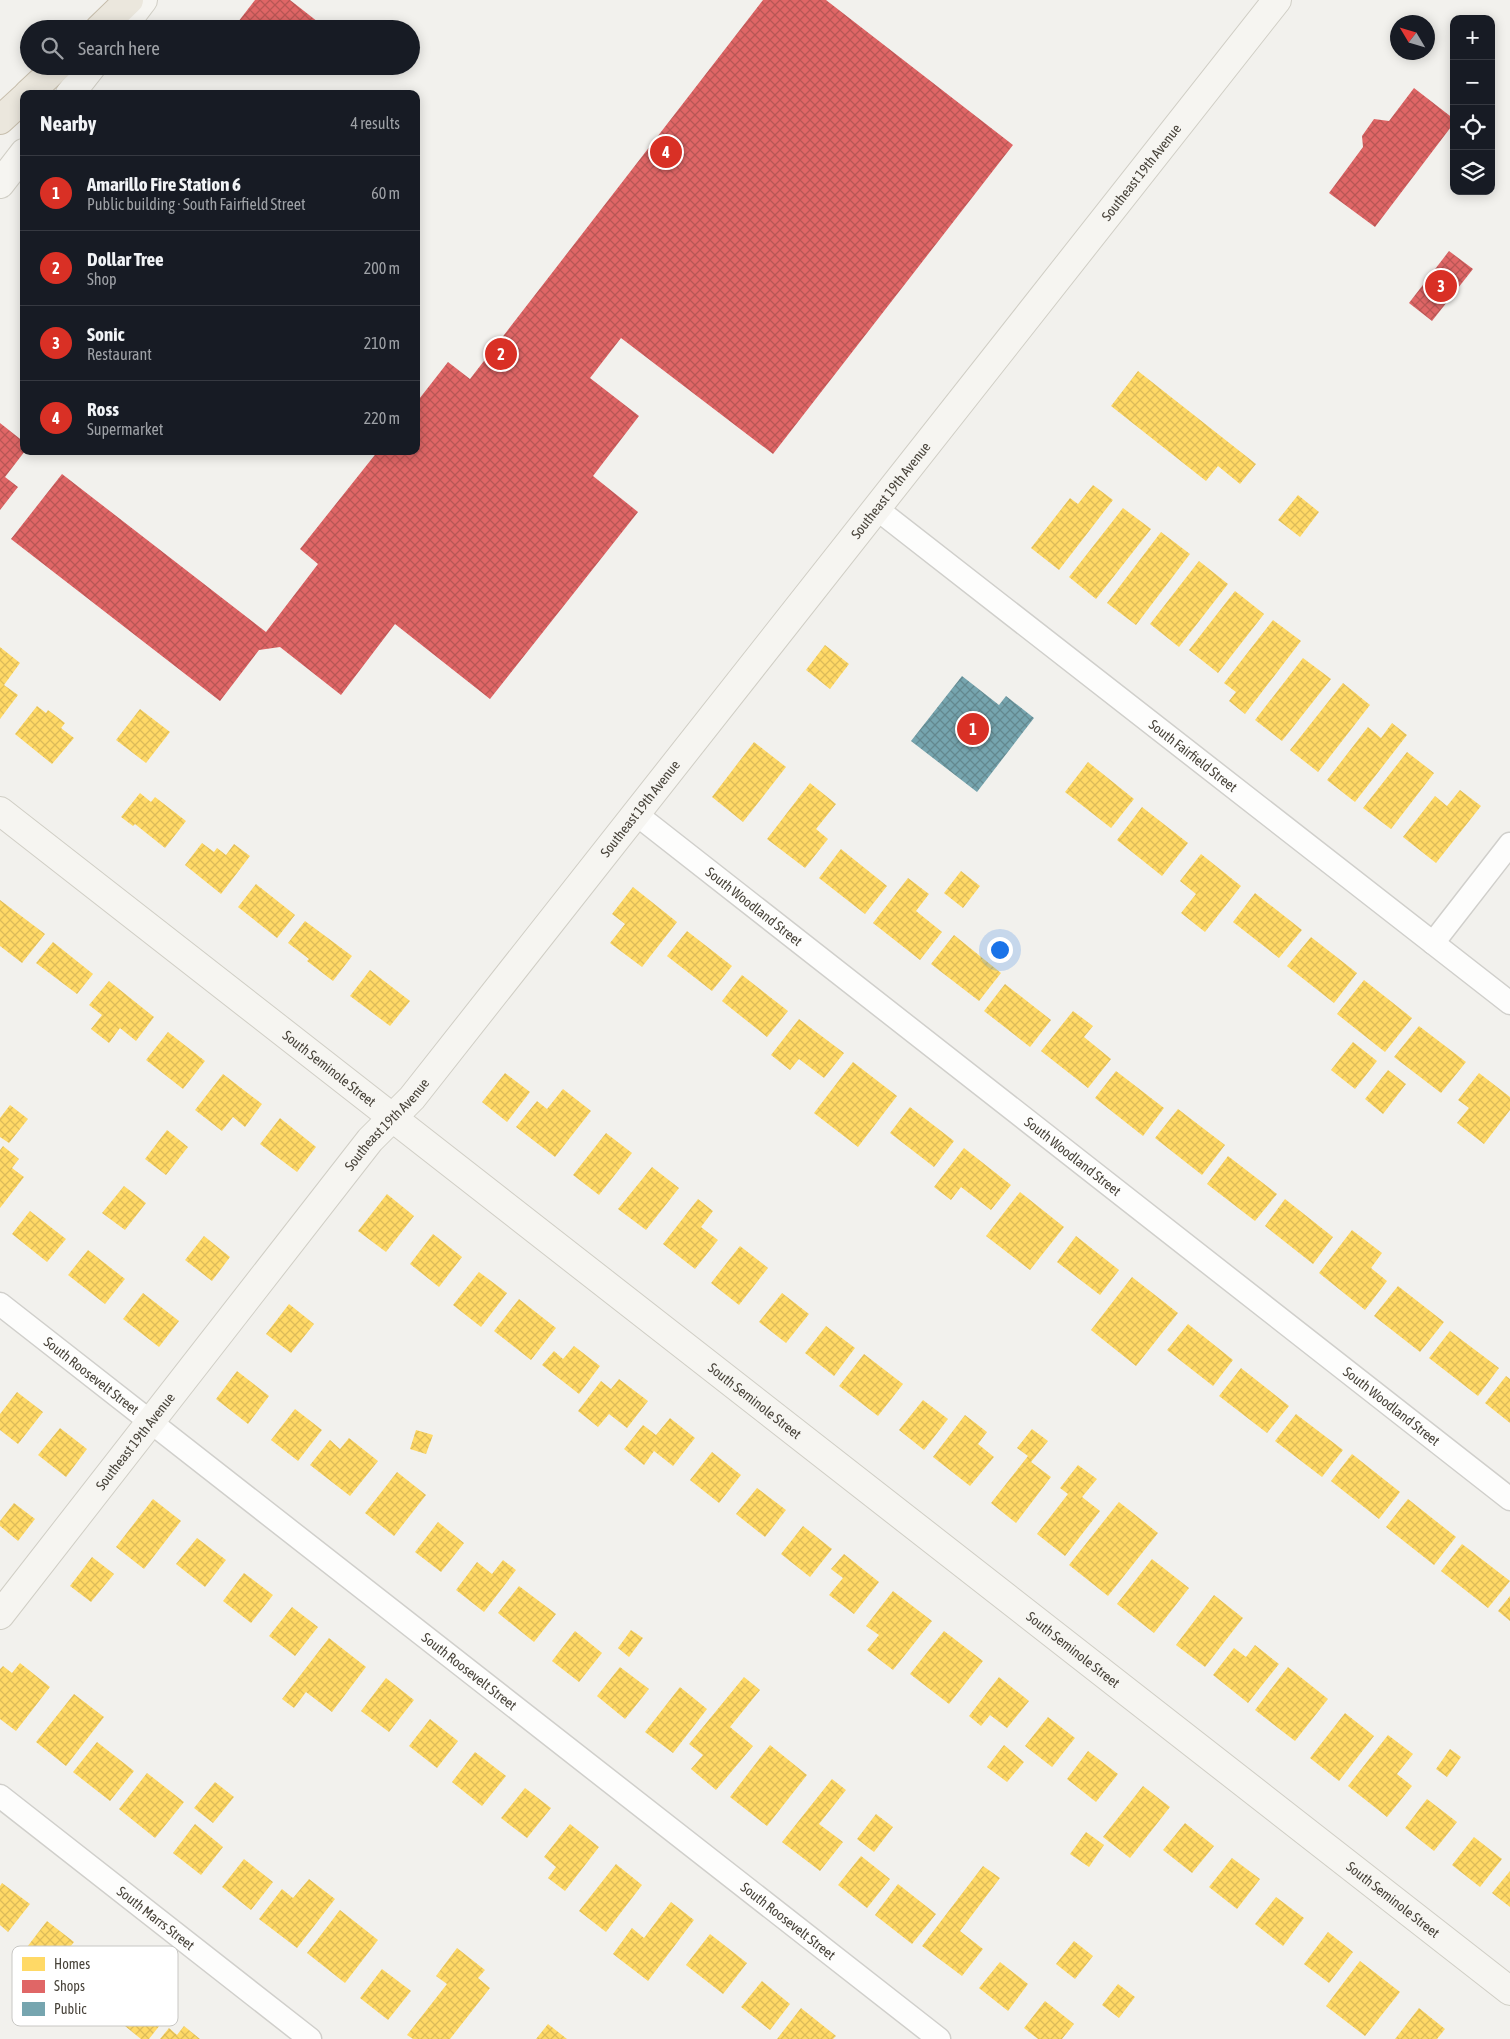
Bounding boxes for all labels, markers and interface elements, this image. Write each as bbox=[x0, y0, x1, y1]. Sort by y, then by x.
north arrow bbox=[1390, 15, 1435, 60]
map controls bbox=[1450, 15, 1495, 195]
button: + bbox=[1450, 15, 1495, 60]
search box bbox=[20, 20, 420, 75]
icon: search bbox=[38, 34, 66, 62]
text: Search here bbox=[78, 37, 160, 59]
button: − bbox=[1450, 60, 1495, 105]
button: locate bbox=[1450, 105, 1495, 150]
text: Nearby bbox=[40, 111, 96, 135]
text: 4 results bbox=[350, 114, 400, 132]
street label: Southeast 19th Avenue bbox=[1098, 121, 1184, 224]
pin: 4 bbox=[650, 133, 682, 171]
button: layers bbox=[1450, 150, 1495, 195]
text: Amarillo Fire Station 6 bbox=[87, 173, 241, 195]
text: 1 bbox=[52, 184, 60, 202]
text: 60 m bbox=[371, 184, 400, 202]
text: Public building · South Fairfield Street bbox=[87, 195, 306, 213]
text: Dollar Tree bbox=[87, 248, 164, 270]
text: 2 bbox=[52, 259, 60, 277]
text: 200 m bbox=[364, 259, 400, 277]
pin: 3 bbox=[1425, 267, 1457, 305]
text: Shop bbox=[87, 270, 117, 288]
text: Sonic bbox=[87, 323, 125, 345]
text: 3 bbox=[52, 334, 60, 352]
text: 210 m bbox=[364, 334, 400, 352]
pin: 2 bbox=[485, 335, 517, 373]
text: Restaurant bbox=[87, 345, 152, 363]
text: Ross bbox=[87, 398, 119, 420]
text: 4 bbox=[52, 409, 60, 427]
text: 220 m bbox=[364, 409, 400, 427]
text: Supermarket bbox=[87, 420, 163, 438]
street label: Southeast 19th Avenue bbox=[848, 439, 934, 542]
pin: 1 bbox=[957, 710, 989, 748]
street label: South Fairfield Street bbox=[1146, 716, 1240, 795]
street label: Southeast 19th Avenue bbox=[597, 757, 683, 860]
street label: South Woodland Street bbox=[703, 864, 805, 949]
your location bbox=[987, 937, 1013, 963]
street label: South Seminole Street bbox=[280, 1027, 379, 1110]
street label: Southeast 19th Avenue bbox=[341, 1075, 432, 1174]
street label: South Woodland Street bbox=[1021, 1114, 1124, 1199]
street label: South Roosevelt Street bbox=[41, 1333, 142, 1418]
street label: South Seminole Street bbox=[705, 1360, 805, 1442]
street label: South Woodland Street bbox=[1340, 1364, 1443, 1449]
street label: Southeast 19th Avenue bbox=[92, 1390, 178, 1493]
street label: South Seminole Street bbox=[1023, 1608, 1123, 1691]
street label: South Roosevelt Street bbox=[419, 1629, 520, 1713]
street label: South Seminole Street bbox=[1343, 1858, 1443, 1941]
street label: South Roosevelt Street bbox=[738, 1879, 839, 1963]
street label: South Marrs Street bbox=[114, 1883, 198, 1953]
legend bbox=[12, 1946, 178, 2026]
text: Homes bbox=[54, 1956, 90, 1972]
text: Shops bbox=[54, 1978, 85, 1994]
text: Public bbox=[54, 2001, 87, 2017]

